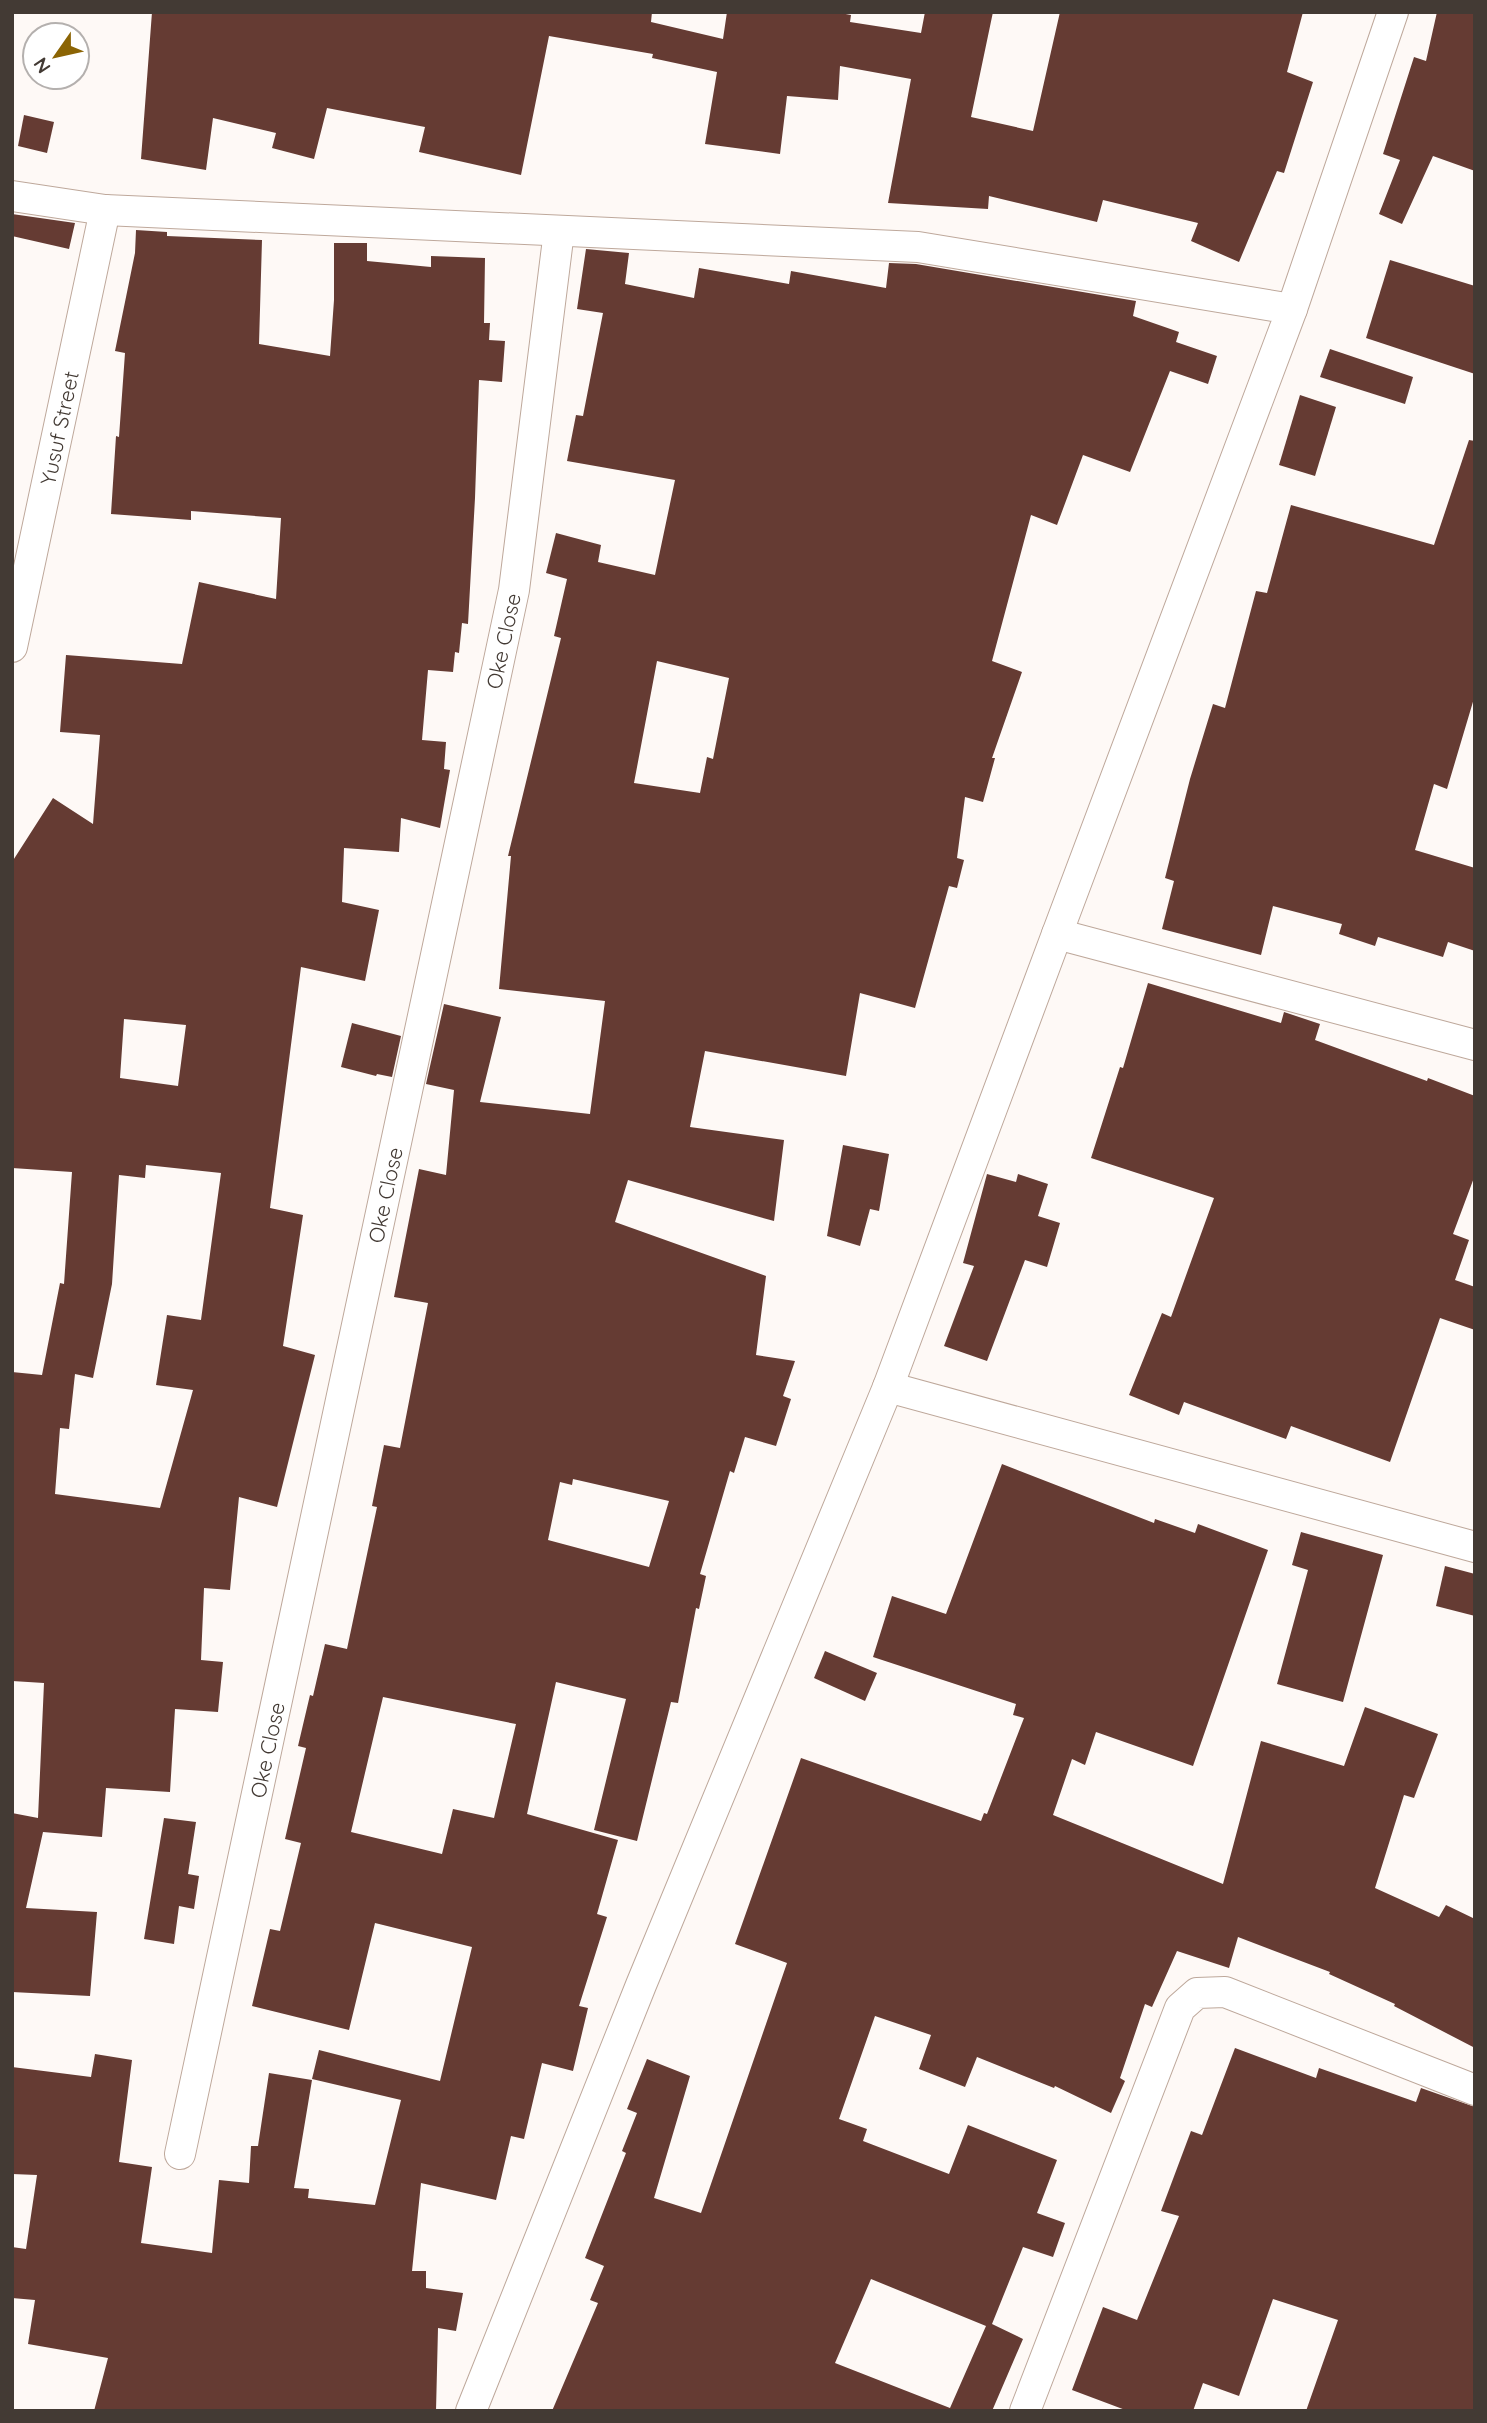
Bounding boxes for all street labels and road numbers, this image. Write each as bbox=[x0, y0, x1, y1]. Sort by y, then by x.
street label: Yusuf Street bbox=[34, 369, 84, 487]
street label: Oke Close bbox=[480, 591, 526, 691]
street label: Oke Close bbox=[362, 1145, 408, 1245]
street label: Oke Close bbox=[244, 1700, 290, 1800]

